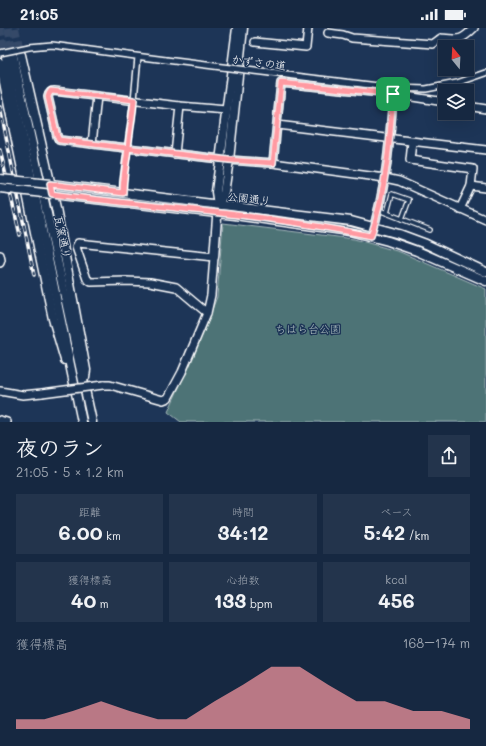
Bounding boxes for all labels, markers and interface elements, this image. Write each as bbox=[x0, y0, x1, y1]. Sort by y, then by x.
text: 21:05 bbox=[20, 4, 58, 24]
north arrow bbox=[438, 40, 474, 76]
map controls bbox=[438, 40, 474, 120]
street label: かずさの道 bbox=[231, 51, 287, 73]
pin bbox=[376, 77, 410, 111]
icon: arrive bbox=[382, 83, 404, 105]
button: layers bbox=[438, 84, 474, 120]
street label: 公園通り bbox=[226, 188, 272, 208]
street label: 瓦窯通り bbox=[51, 214, 75, 260]
park label: ちはら台公園 bbox=[275, 321, 341, 336]
text: 夜のラン bbox=[16, 433, 104, 462]
button: share bbox=[428, 435, 470, 477]
text: 21:05 · 5 × 1.2 km bbox=[16, 463, 124, 480]
text: 距離 bbox=[79, 504, 101, 519]
text: 時間 bbox=[232, 504, 254, 519]
text: ペース bbox=[380, 504, 412, 519]
text: 6.00 bbox=[59, 519, 103, 545]
text: 34:12 bbox=[217, 519, 269, 545]
text: 5:42 bbox=[363, 519, 405, 545]
text: km bbox=[103, 528, 121, 543]
text: /km bbox=[405, 528, 429, 543]
text: 獲得標高 bbox=[68, 572, 112, 587]
text: 心拍数 bbox=[226, 572, 259, 587]
text: kcal bbox=[385, 572, 407, 587]
text: 40 bbox=[71, 587, 96, 613]
text: 133 bbox=[214, 587, 246, 613]
text: 456 bbox=[378, 587, 415, 613]
text: m bbox=[96, 596, 109, 611]
text: bpm bbox=[246, 596, 272, 611]
text: 168–174 m bbox=[403, 634, 470, 651]
text: 獲得標高 bbox=[16, 635, 68, 652]

